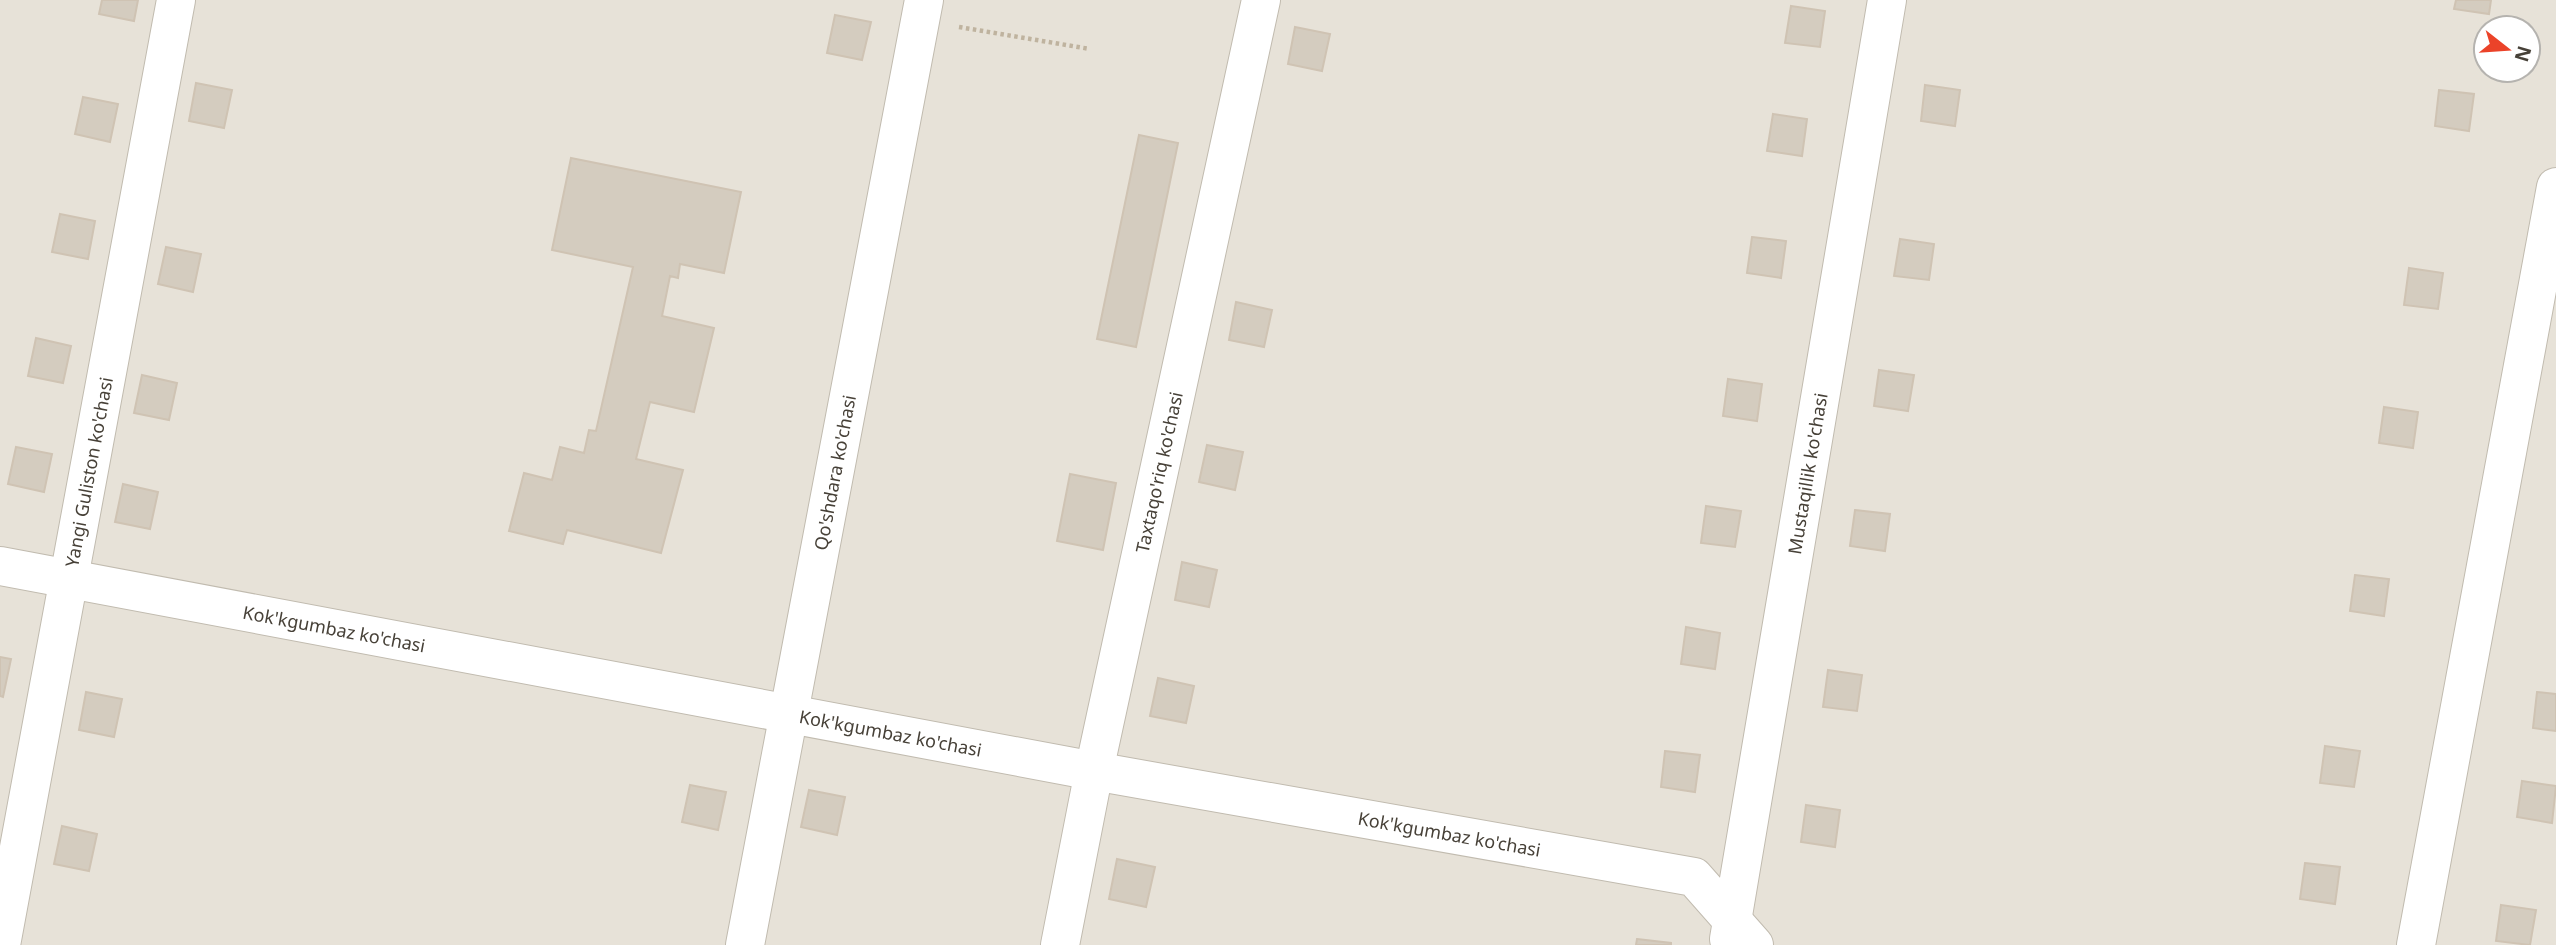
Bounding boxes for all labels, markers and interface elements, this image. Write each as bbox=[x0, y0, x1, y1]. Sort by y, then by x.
north arrow bbox=[2472, 14, 2542, 84]
text: N bbox=[2509, 43, 2538, 65]
street label: Yangi Guliston ko'chasi bbox=[59, 375, 118, 569]
street label: Taxtaqo'riq ko'chasi bbox=[1130, 389, 1188, 555]
street label: Mustaqillik ko'chasi bbox=[1782, 391, 1833, 556]
street label: Qo'shdara ko'chasi bbox=[808, 393, 861, 552]
street label: Kok'kgumbaz ko'chasi bbox=[241, 600, 427, 657]
street label: Kok'kgumbaz ko'chasi bbox=[797, 704, 984, 762]
street label: Kok'kgumbaz ko'chasi bbox=[1356, 806, 1543, 862]

